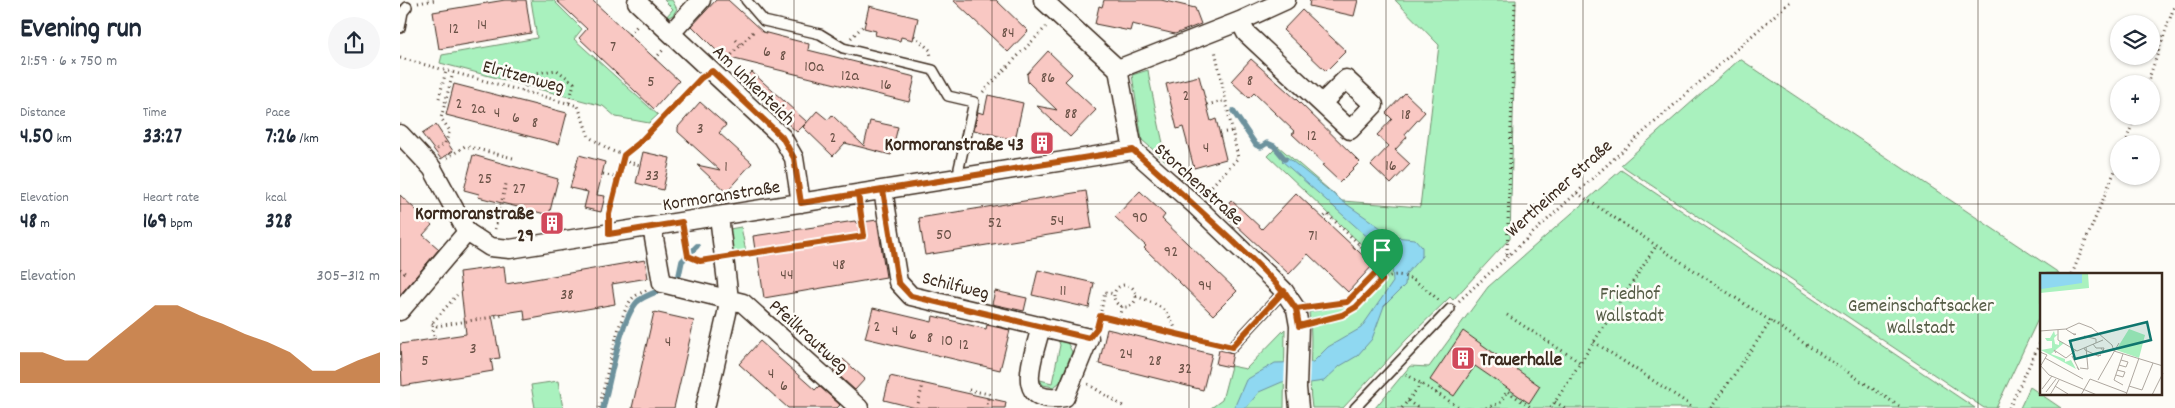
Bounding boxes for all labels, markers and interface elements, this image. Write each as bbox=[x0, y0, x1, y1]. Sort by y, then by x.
text: Evening run bbox=[20, 11, 142, 51]
house number: 14 bbox=[477, 14, 487, 37]
map controls bbox=[2110, 15, 2160, 185]
button: layers bbox=[2110, 15, 2160, 65]
button: share bbox=[328, 17, 380, 69]
house number: 12 bbox=[449, 18, 459, 41]
house number: 84 bbox=[1001, 22, 1015, 45]
house number: 7 bbox=[610, 36, 616, 59]
street label: Am Unkenteich bbox=[705, 40, 800, 133]
house number: 6 bbox=[763, 41, 771, 64]
house number: 8 bbox=[780, 45, 786, 68]
text: 21:59 · 6 × 750 m bbox=[20, 50, 117, 73]
street label: Elritzenweg bbox=[479, 54, 567, 102]
house number: 10a bbox=[804, 56, 824, 79]
house number: 12a bbox=[841, 65, 859, 88]
house number: 86 bbox=[1041, 67, 1055, 90]
house number: 8 bbox=[1247, 70, 1253, 93]
house number: 5 bbox=[647, 71, 655, 94]
house number: 16 bbox=[880, 74, 892, 97]
button: + bbox=[2110, 75, 2160, 125]
house number: 2 bbox=[1183, 85, 1190, 108]
house number: 2 bbox=[456, 93, 463, 116]
house number: 2a bbox=[471, 98, 486, 121]
house number: 4 bbox=[494, 102, 500, 125]
text: Distance bbox=[20, 103, 66, 123]
text: Time bbox=[143, 103, 167, 123]
text: Pace bbox=[265, 103, 290, 123]
house number: 88 bbox=[1065, 103, 1077, 126]
house number: 18 bbox=[1401, 104, 1411, 127]
house number: 6 bbox=[512, 107, 520, 130]
house number: 8 bbox=[532, 112, 538, 135]
house number: 3 bbox=[696, 118, 704, 141]
text: 4.50 bbox=[20, 123, 53, 153]
text: 33:27 bbox=[143, 123, 182, 153]
text: 7:26 bbox=[265, 123, 296, 153]
house number: 12 bbox=[1307, 125, 1317, 148]
house number: 2 bbox=[830, 127, 837, 150]
text: km bbox=[53, 129, 72, 149]
text: /km bbox=[296, 129, 319, 149]
building icon: Kormoranstraße 43 bbox=[1029, 130, 1055, 156]
place label: Kormoranstraße 43 bbox=[884, 133, 1024, 160]
street label: Wertheimer Straße bbox=[1501, 134, 1620, 245]
button: − bbox=[2110, 135, 2160, 185]
house number: 4 bbox=[1203, 137, 1209, 160]
street label: Storchenstraße bbox=[1147, 138, 1249, 233]
house number: 16 bbox=[1385, 155, 1397, 178]
house number: 1 bbox=[724, 156, 728, 179]
house number: 33 bbox=[645, 165, 659, 188]
house number: 25 bbox=[478, 168, 492, 191]
street label: Kormoranstraße bbox=[661, 175, 782, 220]
house number: 27 bbox=[512, 178, 526, 201]
text: Elevation bbox=[20, 188, 69, 208]
text: Heart rate bbox=[143, 188, 199, 208]
text: kcal bbox=[265, 188, 287, 208]
place label: Kormoranstraße 29 bbox=[415, 202, 534, 251]
house number: 90 bbox=[1132, 207, 1148, 230]
text: 48 bbox=[20, 208, 37, 238]
text: 169 bbox=[143, 208, 167, 238]
text: 328 bbox=[265, 208, 292, 238]
building icon: Kormoranstraße 29 bbox=[539, 210, 565, 236]
house number: 54 bbox=[1050, 210, 1064, 233]
house number: 52 bbox=[988, 212, 1002, 235]
text: m bbox=[37, 214, 50, 234]
text: bpm bbox=[167, 214, 193, 234]
house number: 50 bbox=[936, 224, 952, 247]
house number: 71 bbox=[1308, 225, 1318, 248]
pin bbox=[1361, 229, 1403, 280]
icon: arrive bbox=[1368, 236, 1396, 264]
house number: 92 bbox=[1164, 241, 1178, 264]
house number: 48 bbox=[832, 254, 846, 277]
house number: 44 bbox=[780, 264, 794, 287]
text: Elevation bbox=[20, 265, 76, 288]
text: 305–312 m bbox=[317, 265, 380, 288]
street label: Schilfweg bbox=[919, 266, 992, 309]
inset map bbox=[2040, 273, 2162, 396]
house number: 94 bbox=[1198, 275, 1212, 298]
house number: 11 bbox=[1059, 280, 1067, 303]
park label: Friedhof Wallstadt bbox=[1596, 282, 1664, 331]
house number: 38 bbox=[560, 284, 574, 307]
street label: Pfeilkrautweg bbox=[762, 294, 854, 381]
park label: Gemeinschaftsacker Wallstadt bbox=[1848, 294, 1994, 343]
house number: 2 bbox=[874, 316, 881, 339]
house number: 4 bbox=[892, 320, 898, 343]
house number: 6 bbox=[909, 324, 917, 347]
house number: 8 bbox=[927, 327, 933, 350]
house number: 10 bbox=[941, 330, 953, 353]
house number: 4 bbox=[665, 331, 671, 354]
house number: 12 bbox=[959, 334, 969, 357]
house number: 3 bbox=[469, 338, 477, 361]
house number: 24 bbox=[1119, 343, 1133, 366]
building icon: Trauerhalle bbox=[1450, 345, 1476, 371]
place label: Trauerhalle bbox=[1480, 348, 1562, 375]
house number: 5 bbox=[421, 350, 429, 373]
house number: 28 bbox=[1148, 350, 1162, 373]
house number: 32 bbox=[1178, 358, 1192, 381]
house number: 4 bbox=[768, 363, 774, 386]
house number: 6 bbox=[780, 375, 788, 398]

